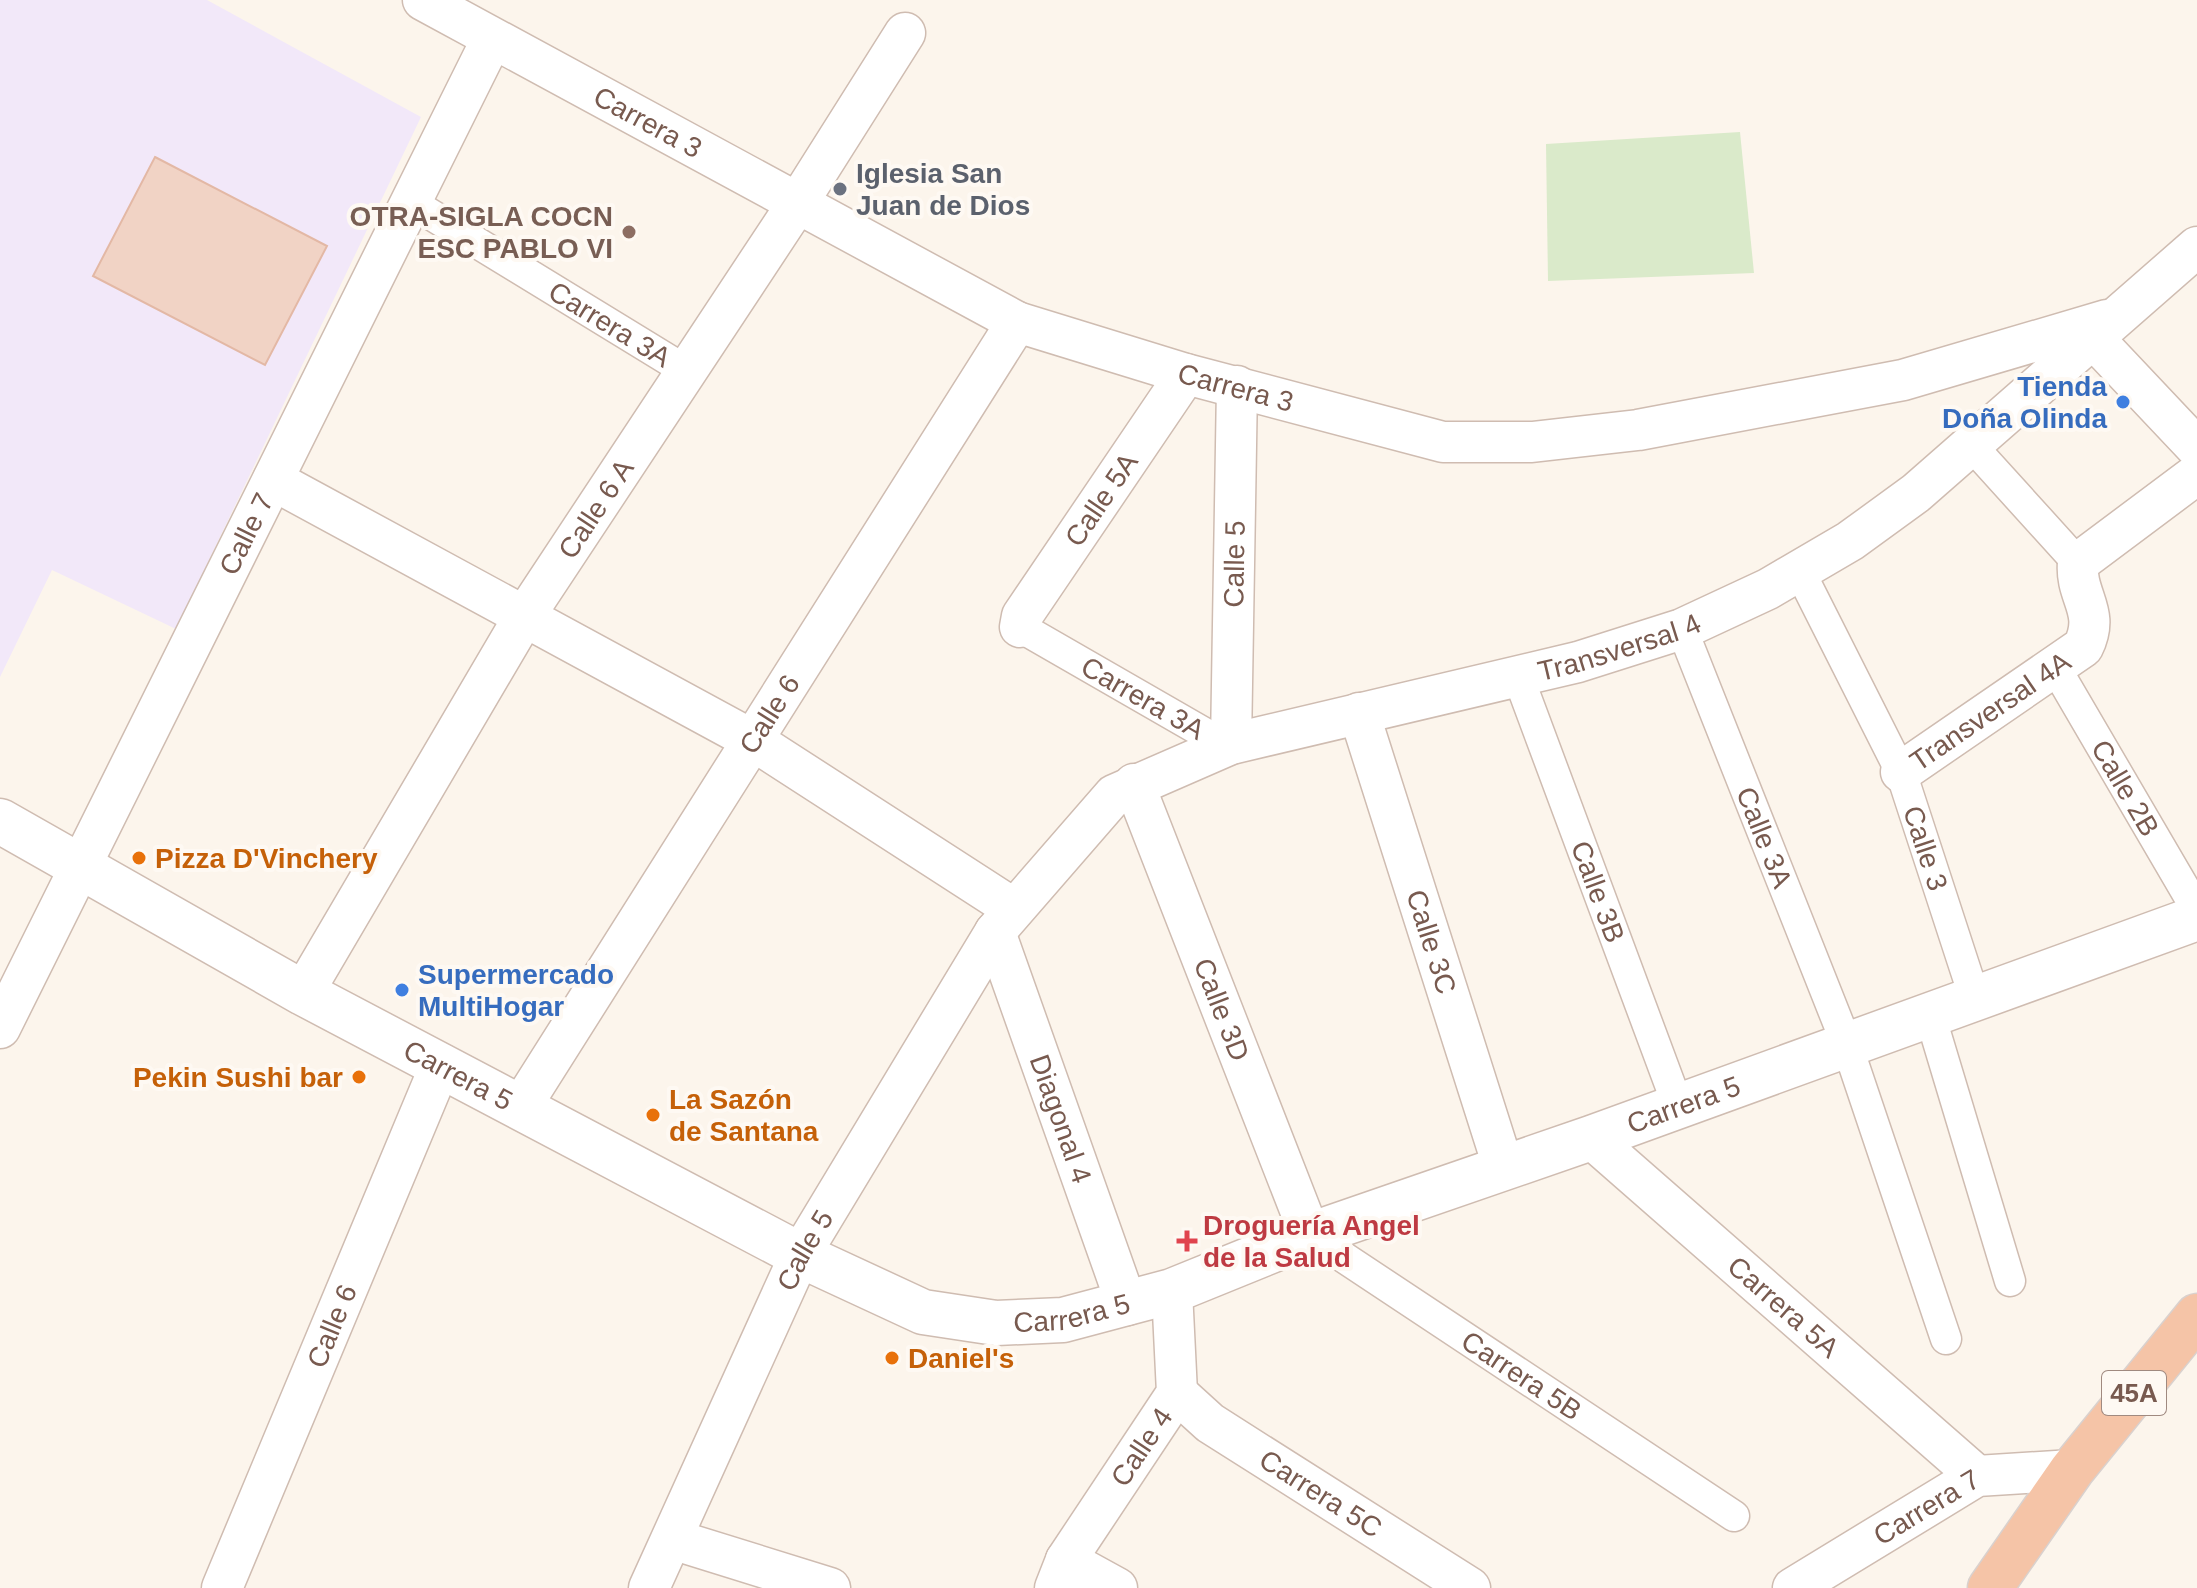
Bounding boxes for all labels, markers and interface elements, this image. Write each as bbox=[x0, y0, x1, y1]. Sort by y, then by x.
street label: Carrera 3 bbox=[589, 80, 707, 164]
place label: Iglesia San Juan de Dios bbox=[856, 158, 1030, 221]
marker: Iglesia San Juan de Dios bbox=[831, 180, 849, 198]
place label: OTRA-SIGLA COCN ESC PABLO VI bbox=[350, 201, 613, 264]
marker: OTRA-SIGLA COCN ESC PABLO VI bbox=[620, 223, 638, 241]
street label: Carrera 3A bbox=[543, 275, 677, 373]
street label: Carrera 3 bbox=[1175, 357, 1297, 417]
place label: Tienda Doña Olinda bbox=[1942, 371, 2107, 434]
marker: Tienda Doña Olinda bbox=[2114, 393, 2132, 411]
street label: Calle 5A bbox=[1058, 447, 1144, 552]
street label: Calle 6 A bbox=[552, 453, 640, 564]
street label: Calle 7 bbox=[213, 488, 279, 580]
street label: Calle 5 bbox=[1218, 520, 1250, 608]
street label: Transversal 4 bbox=[1535, 607, 1705, 686]
street label: Transversal 4A bbox=[1904, 645, 2076, 777]
street label: Carrera 3A bbox=[1076, 650, 1210, 746]
street label: Calle 6 bbox=[733, 669, 805, 759]
street label: Calle 2B bbox=[2086, 734, 2166, 841]
street label: Calle 3A bbox=[1731, 782, 1799, 892]
street label: Calle 3 bbox=[1898, 802, 1954, 894]
street label: Calle 3B bbox=[1565, 837, 1631, 947]
place label: Pizza D'Vinchery bbox=[155, 843, 378, 874]
marker: Pizza D'Vinchery bbox=[130, 849, 148, 867]
street label: Calle 3C bbox=[1401, 886, 1463, 998]
street label: Calle 3D bbox=[1188, 954, 1256, 1065]
place label: Supermercado MultiHogar bbox=[418, 959, 614, 1022]
marker: Supermercado MultiHogar bbox=[393, 981, 411, 999]
street label: Carrera 5 bbox=[399, 1034, 518, 1116]
street label: Diagonal 4 bbox=[1024, 1050, 1098, 1187]
place label: Pekin Sushi bar bbox=[133, 1062, 343, 1093]
marker: Pekin Sushi bar bbox=[350, 1068, 368, 1086]
street label: Carrera 5 bbox=[1623, 1070, 1744, 1139]
place label: La Sazón de Santana bbox=[669, 1084, 819, 1147]
marker: La Sazón de Santana bbox=[644, 1106, 662, 1124]
street label: Calle 5 bbox=[771, 1204, 839, 1295]
place label: Droguería Angel de la Salud bbox=[1203, 1210, 1420, 1273]
marker: Droguería Angel de la Salud bbox=[1178, 1232, 1196, 1250]
street label: Carrera 5A bbox=[1722, 1250, 1846, 1364]
street label: Calle 6 bbox=[300, 1280, 363, 1372]
street label: Carrera 5 bbox=[1012, 1287, 1133, 1338]
street label: Carrera 5B bbox=[1456, 1325, 1587, 1426]
place label: Daniel's bbox=[908, 1343, 1014, 1374]
marker: Daniel's bbox=[883, 1349, 901, 1367]
road number: 45A bbox=[2102, 1371, 2166, 1415]
street label: Calle 4 bbox=[1104, 1402, 1178, 1492]
street label: Carrera 5C bbox=[1254, 1443, 1388, 1544]
street label: Carrera 7 bbox=[1868, 1463, 1985, 1551]

